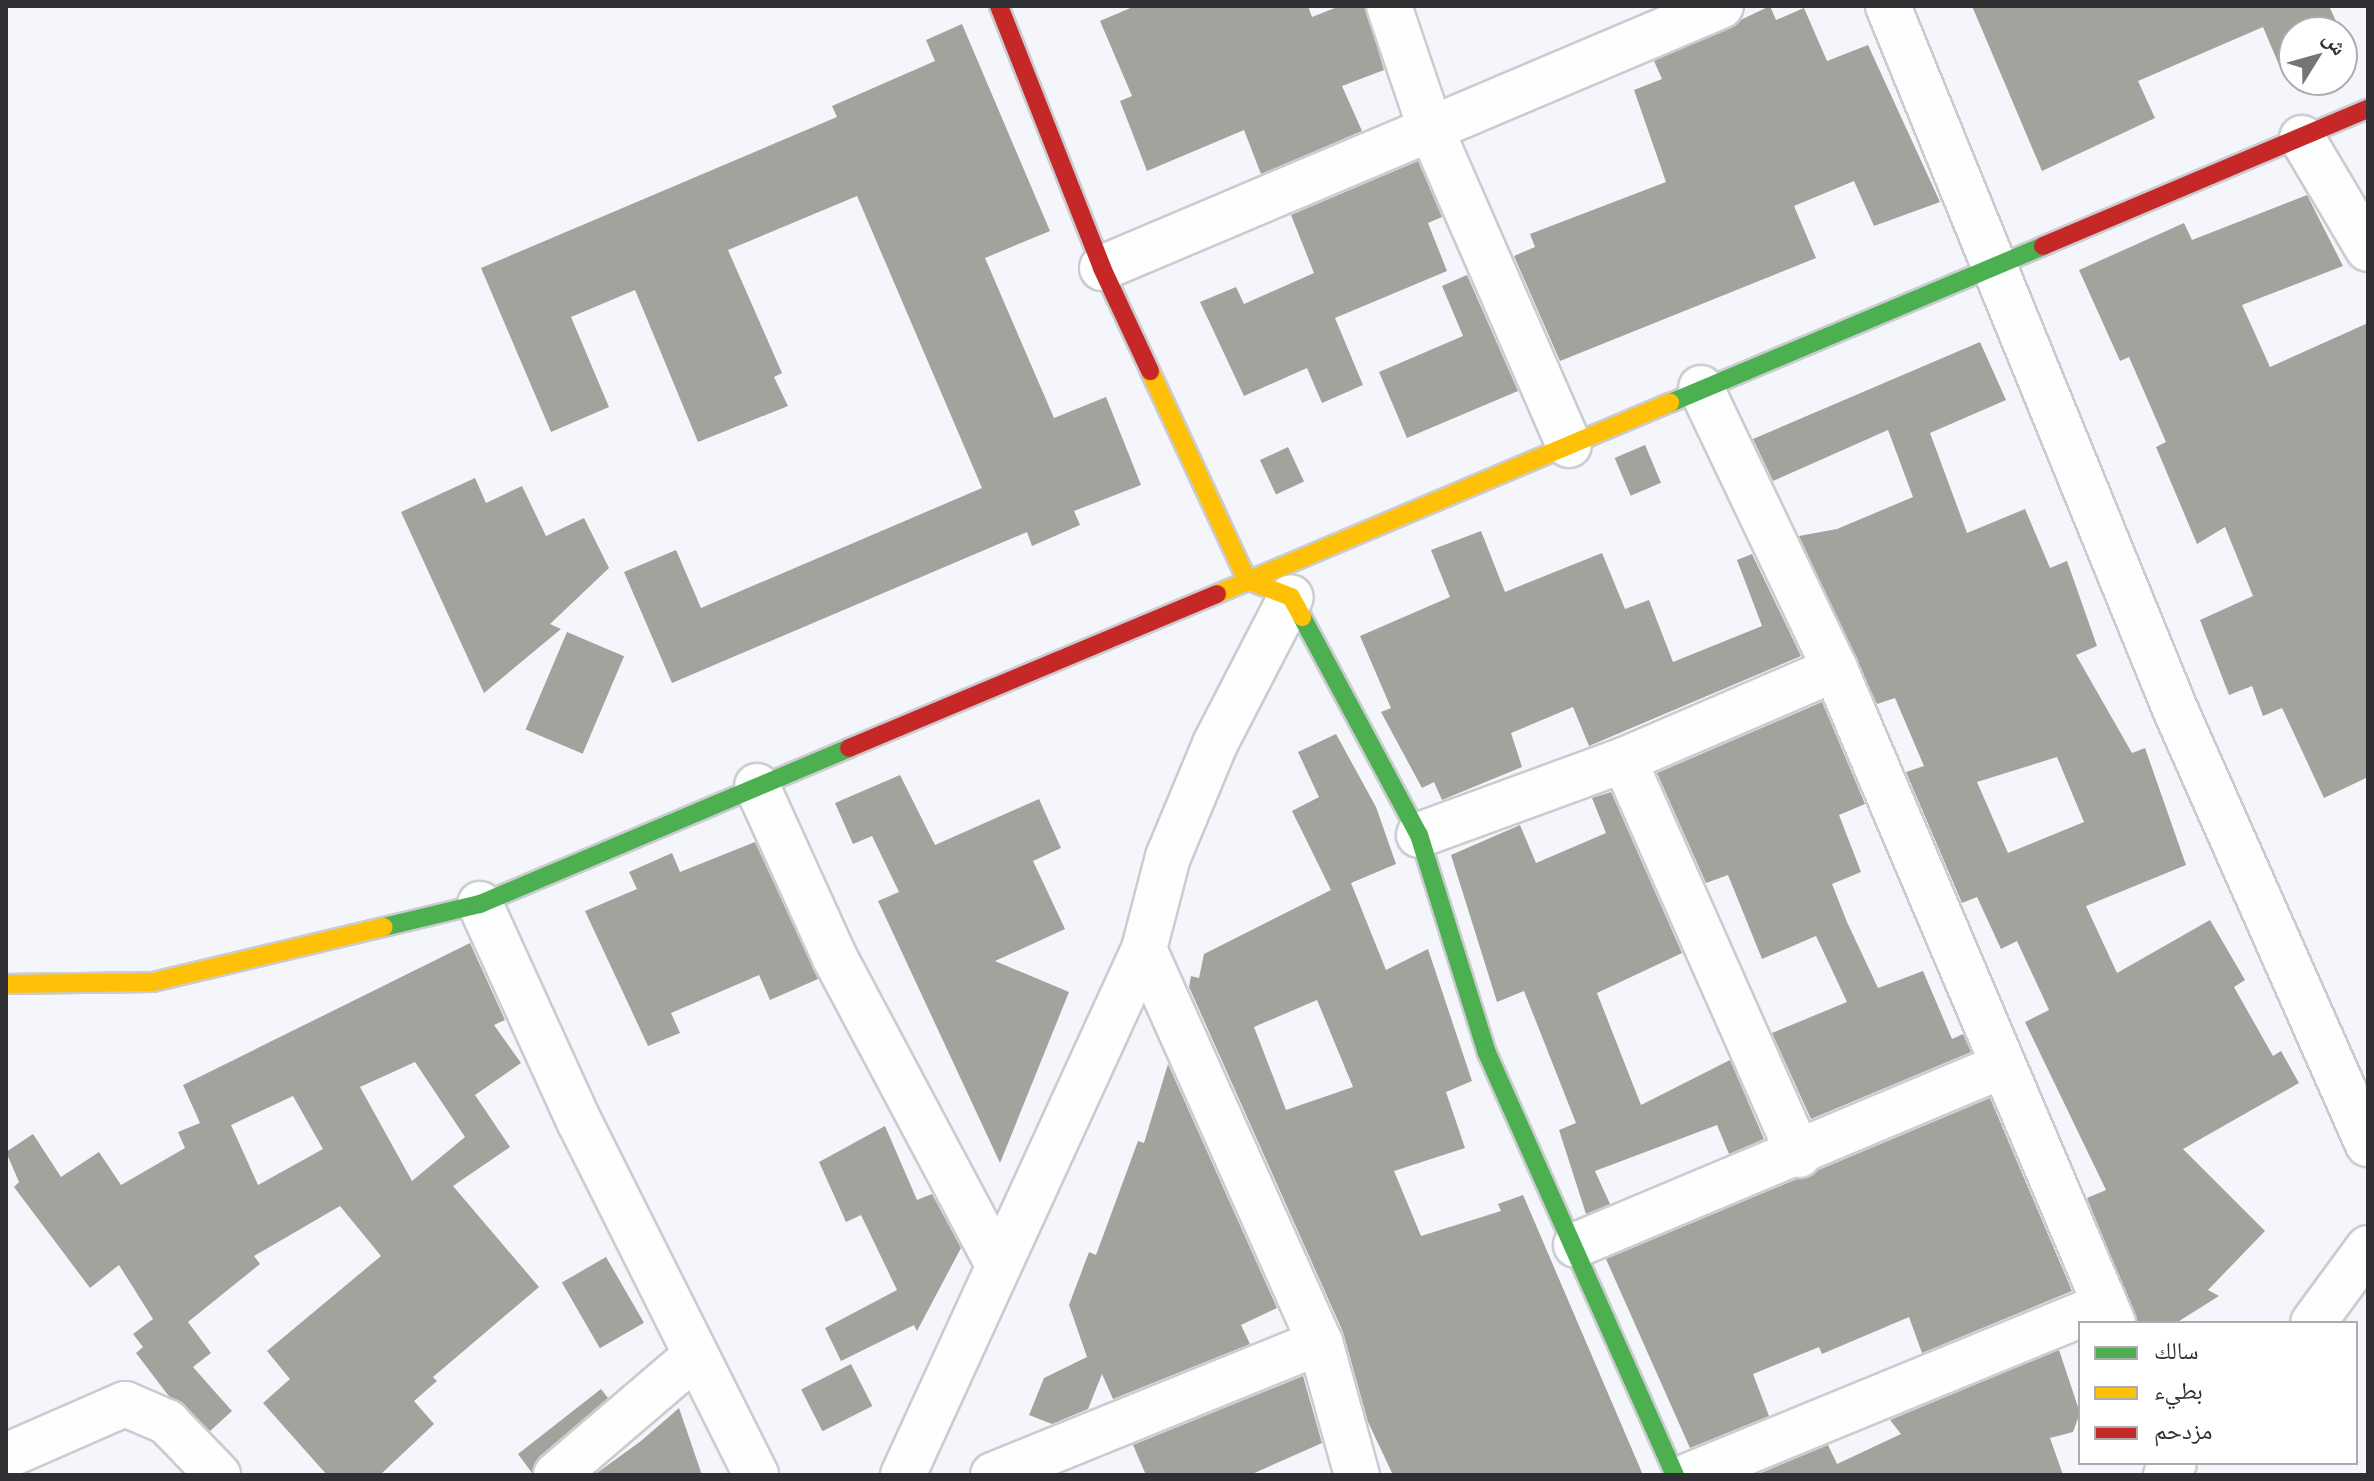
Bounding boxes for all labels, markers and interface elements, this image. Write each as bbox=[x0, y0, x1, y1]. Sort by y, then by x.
north arrow bbox=[2278, 16, 2358, 96]
text: ش bbox=[2316, 24, 2355, 62]
legend bbox=[2078, 1321, 2358, 1465]
text: سالك bbox=[2154, 1333, 2199, 1368]
text: بطيء bbox=[2154, 1373, 2203, 1408]
text: مزدحم bbox=[2154, 1413, 2213, 1448]

